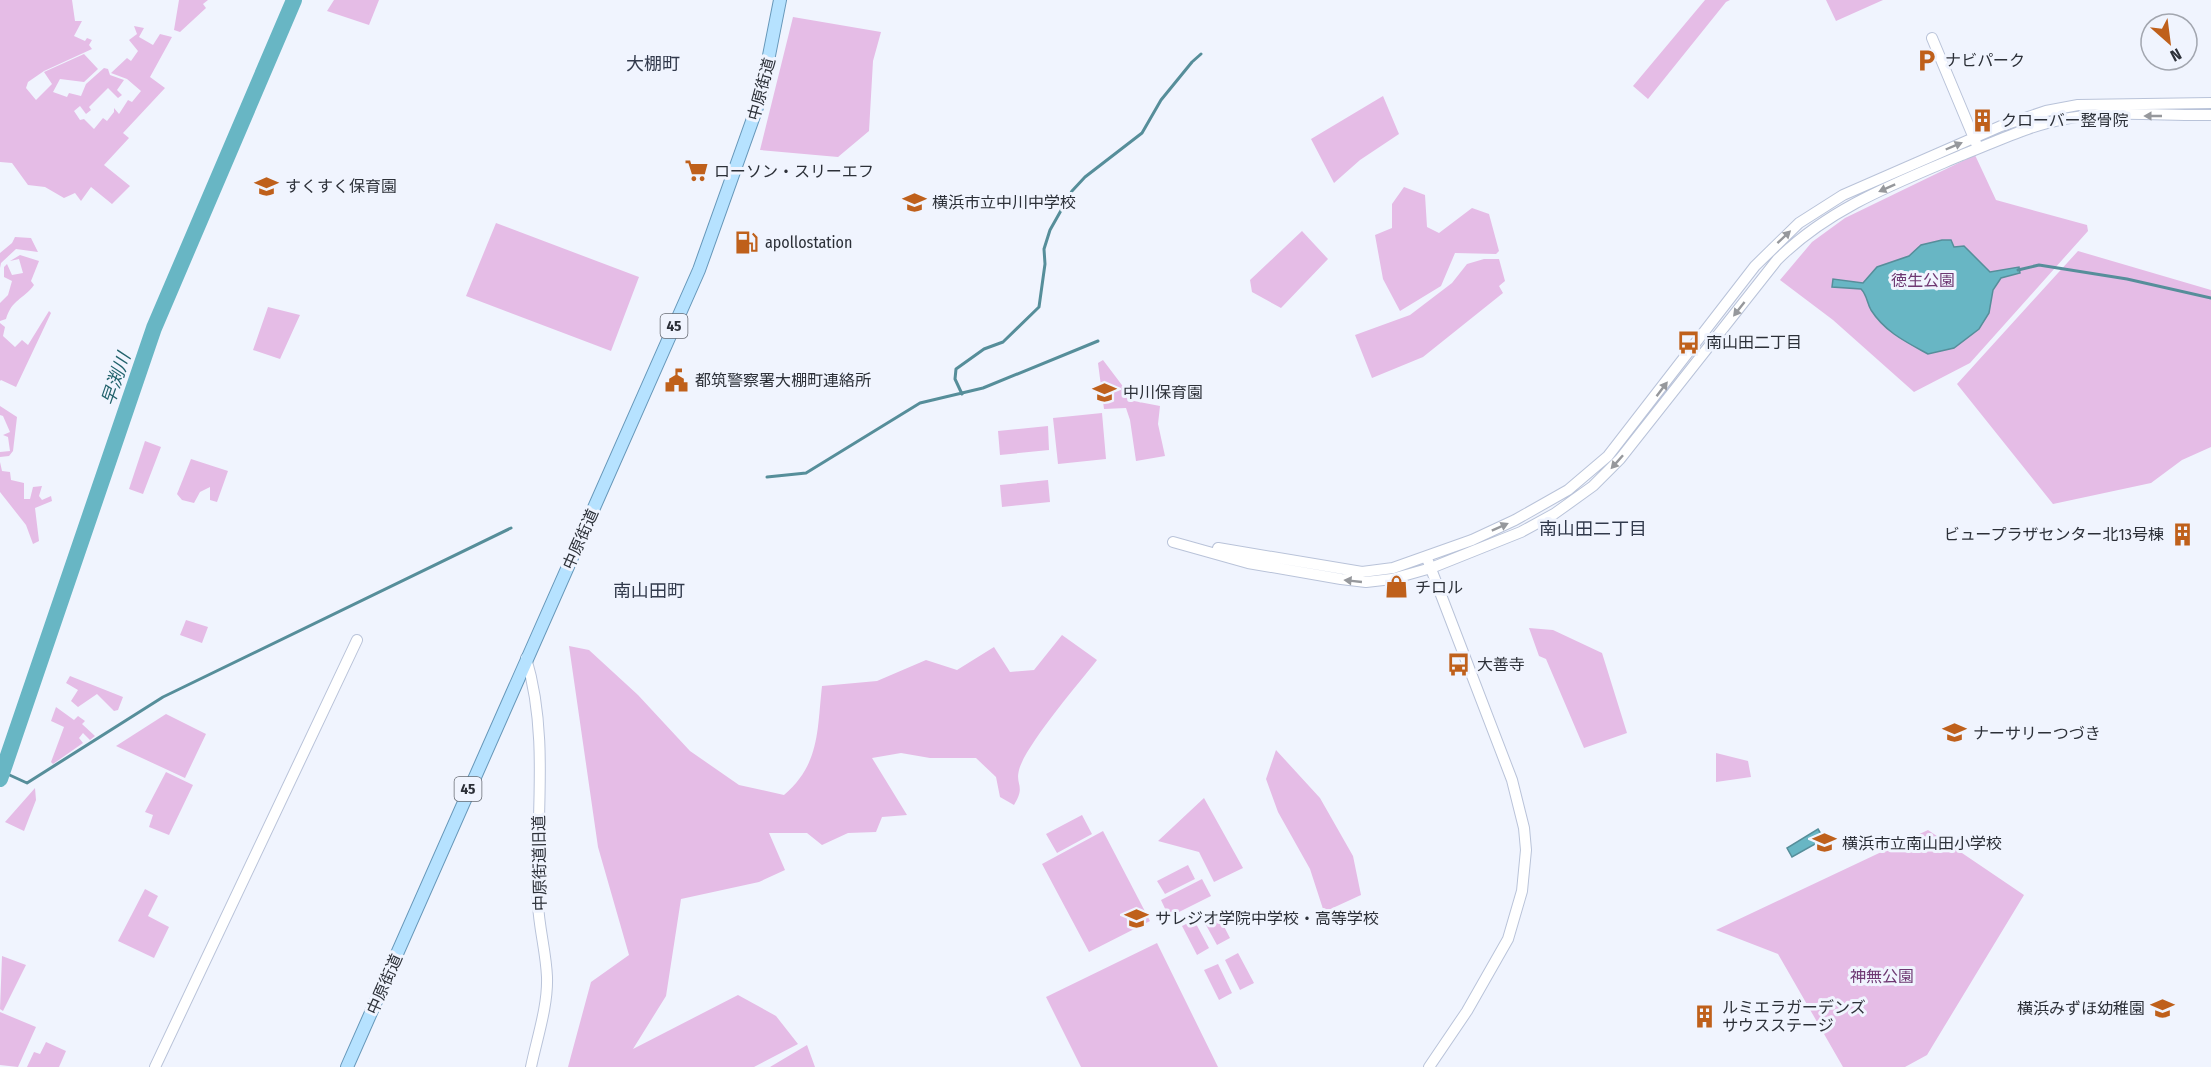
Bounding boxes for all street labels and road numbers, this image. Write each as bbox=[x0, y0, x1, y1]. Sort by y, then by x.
street label: 中原街道 bbox=[744, 56, 779, 123]
road number: 45 bbox=[660, 314, 688, 338]
street label: 中原街道 bbox=[559, 506, 602, 572]
road number: 45 bbox=[454, 777, 482, 801]
street label: 中原街道旧道 bbox=[529, 815, 550, 911]
street label: 中原街道 bbox=[363, 951, 406, 1017]

